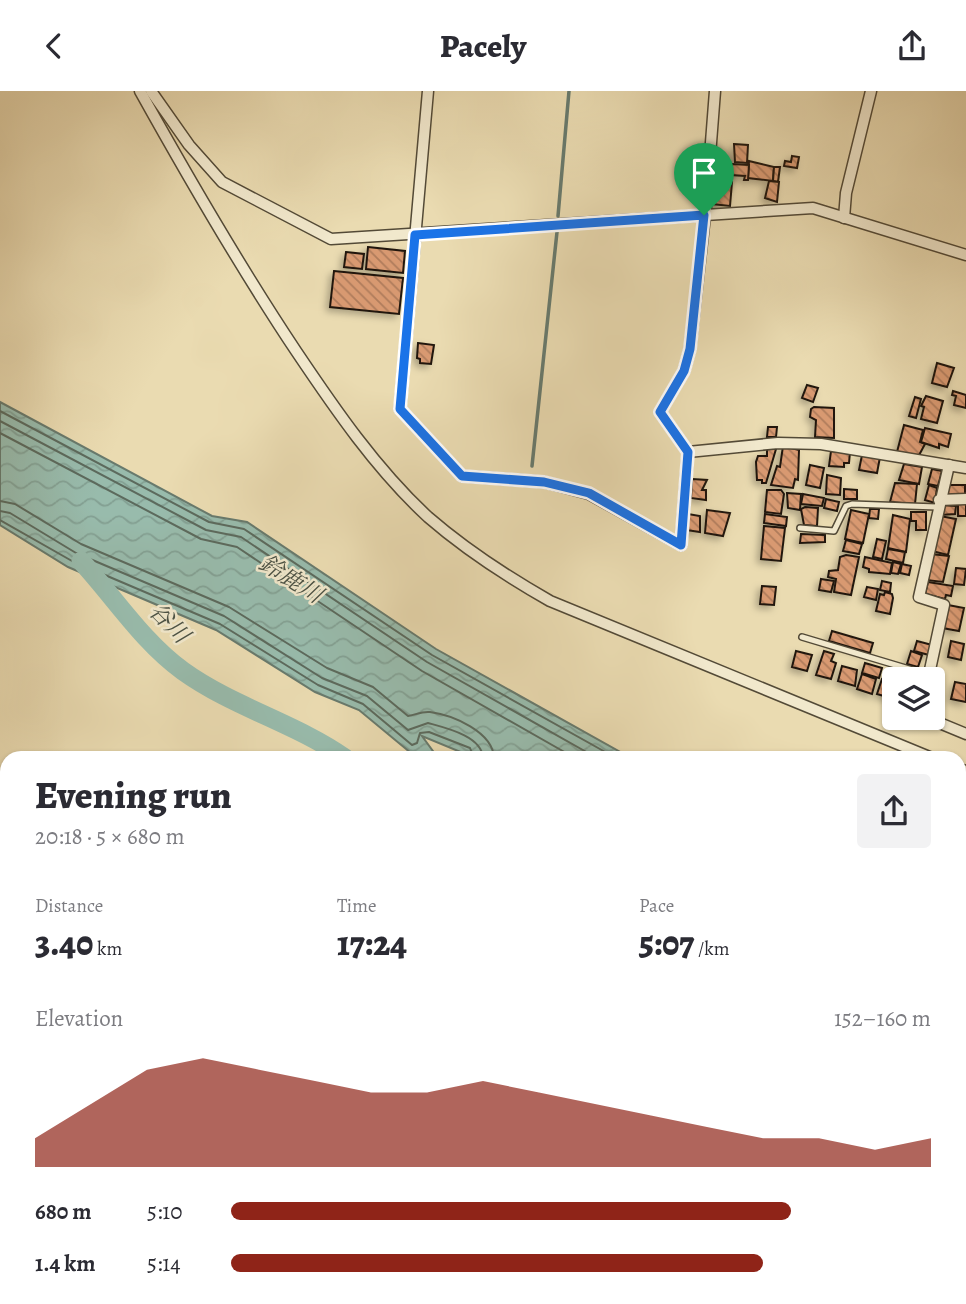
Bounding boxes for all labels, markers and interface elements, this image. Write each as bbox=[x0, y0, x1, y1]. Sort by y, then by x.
text: Pacely bbox=[440, 24, 526, 68]
icon: back bbox=[35, 27, 73, 65]
icon: share bbox=[893, 27, 931, 65]
pin bbox=[674, 143, 734, 215]
icon: arrive bbox=[685, 154, 723, 192]
water label: 鈴鹿川 bbox=[254, 548, 331, 612]
water label: 谷川 bbox=[142, 596, 198, 652]
map controls bbox=[882, 667, 945, 730]
button: layers bbox=[882, 667, 945, 730]
text: Evening run bbox=[35, 769, 232, 821]
button: share bbox=[857, 774, 931, 848]
text: 20:18 · 5 × 680 m bbox=[35, 821, 185, 852]
text: Distance bbox=[35, 893, 103, 919]
text: Time bbox=[337, 893, 376, 919]
text: Pace bbox=[639, 893, 674, 919]
text: 3.40 bbox=[35, 919, 93, 967]
text: 17:24 bbox=[337, 919, 407, 967]
text: 5:07 bbox=[639, 919, 694, 967]
text: km bbox=[93, 936, 122, 962]
text: /km bbox=[694, 936, 730, 962]
text: Elevation bbox=[35, 1003, 123, 1034]
text: 152–160 m bbox=[834, 1003, 931, 1034]
text: 680 m bbox=[35, 1196, 92, 1227]
text: 5:10 bbox=[147, 1196, 183, 1227]
text: 1.4 km bbox=[35, 1248, 96, 1279]
text: 5:14 bbox=[147, 1248, 181, 1279]

